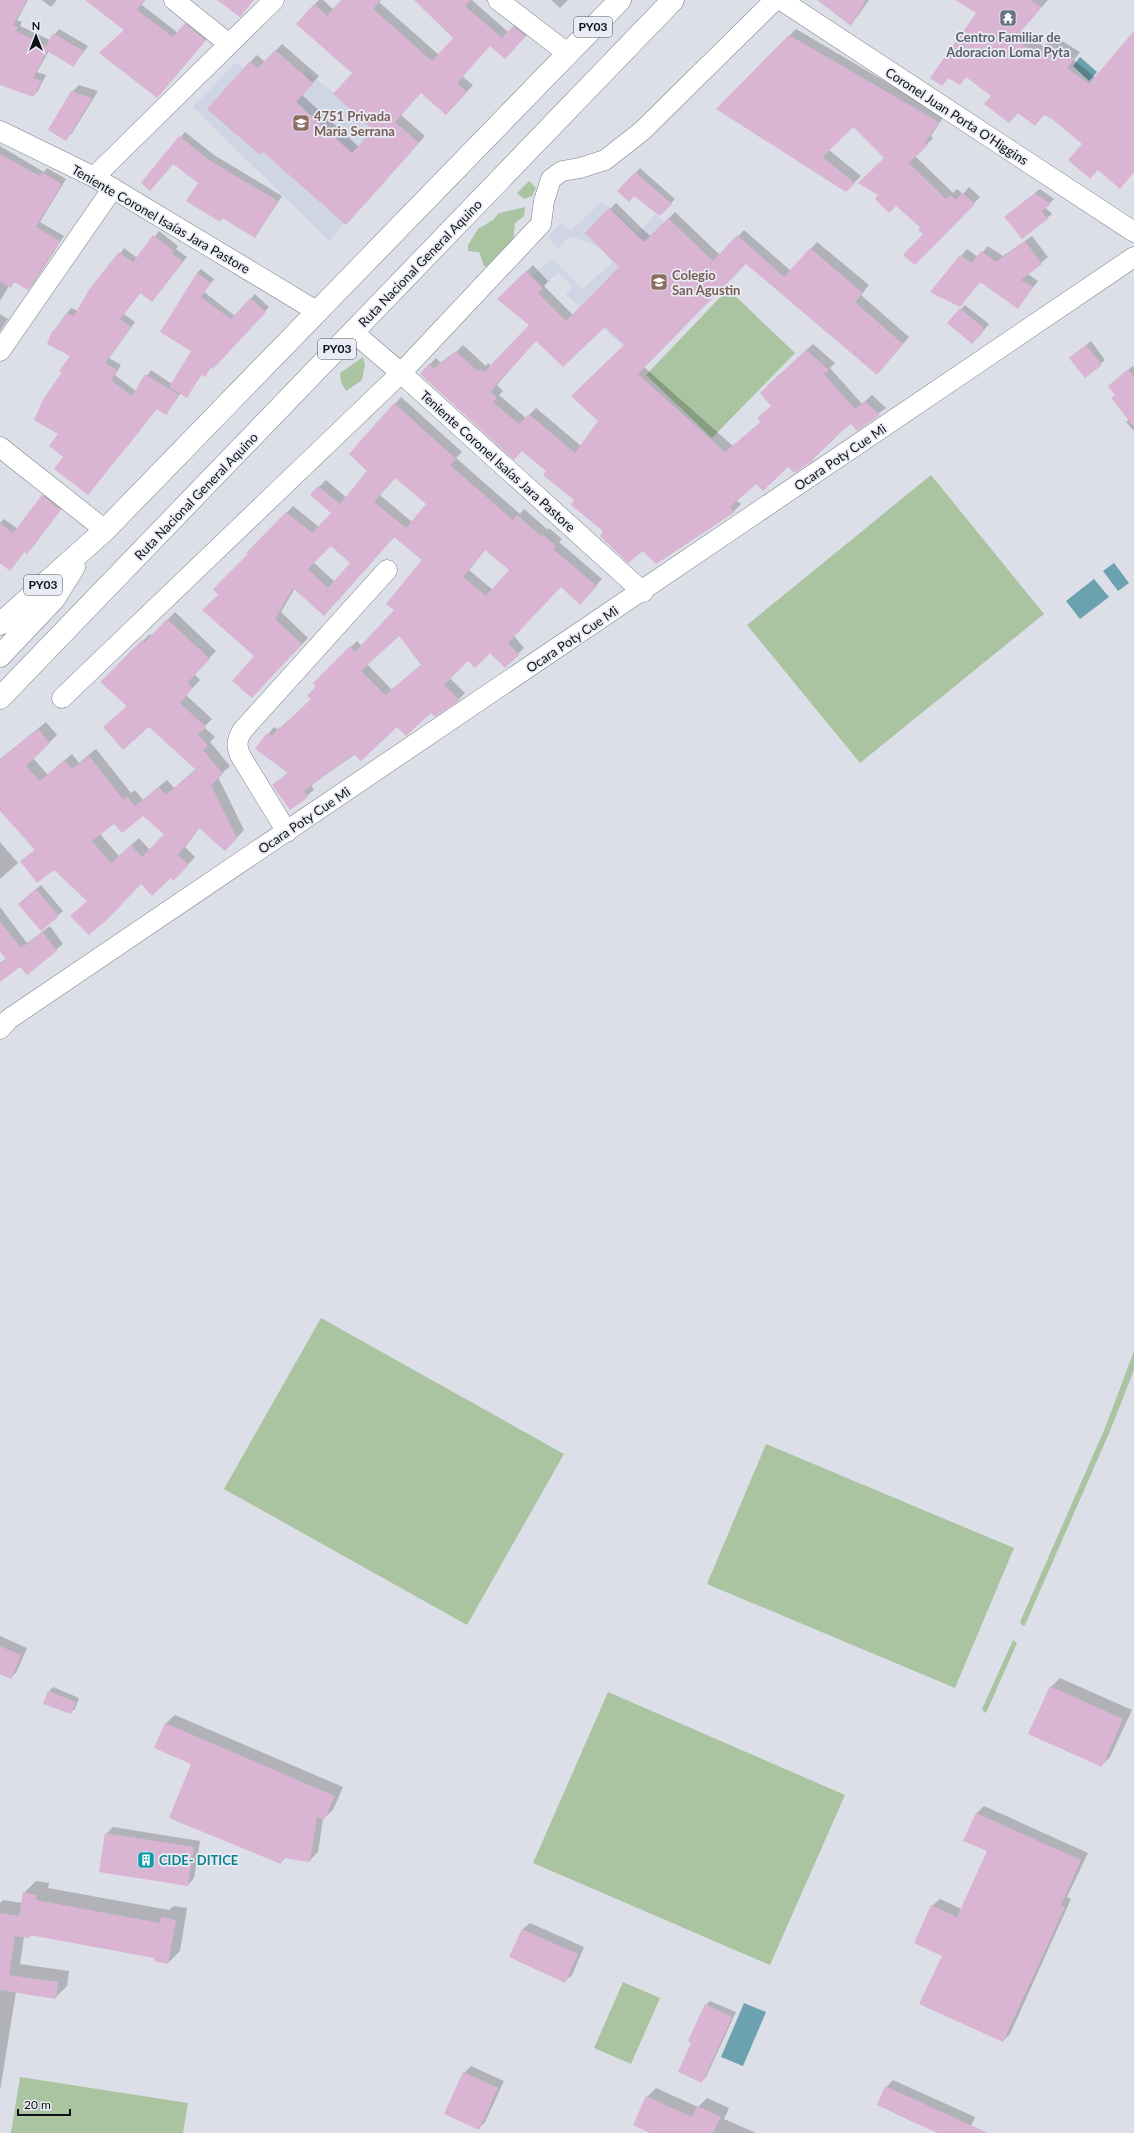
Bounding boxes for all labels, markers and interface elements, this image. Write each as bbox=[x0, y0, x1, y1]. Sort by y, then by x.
temple icon: Centro Familiar de Adoracion Loma Pyta bbox=[998, 8, 1018, 28]
north arrow bbox=[16, 16, 56, 56]
road number: PY03 bbox=[574, 17, 612, 37]
text: N bbox=[32, 19, 40, 32]
place label: Centro Familiar de Adoracion Loma Pyta bbox=[945, 29, 1070, 60]
street label: Coronel Juan Porta O'Higgins bbox=[883, 64, 1032, 168]
place label: 4751 Privada Maria Serrana bbox=[314, 108, 395, 139]
school or university icon: 4751 Privada Maria Serrana bbox=[291, 113, 311, 133]
street label: Teniente Coronel Isaías Jara Pastore bbox=[69, 161, 253, 277]
street label: Ruta Nacional General Aquino bbox=[355, 196, 485, 330]
place label: Colegio San Agustin bbox=[672, 267, 740, 298]
school or university icon: Colegio San Agustin bbox=[649, 272, 669, 292]
road number: PY03 bbox=[318, 339, 356, 359]
street label: Teniente Coronel Isaías Jara Pastore bbox=[417, 387, 579, 535]
street label: Ocara Poty Cue Mi bbox=[791, 420, 889, 494]
street label: Ruta Nacional General Aquino bbox=[131, 429, 261, 563]
road number: PY03 bbox=[24, 575, 62, 595]
street label: Ocara Poty Cue Mi bbox=[523, 602, 621, 676]
street label: Ocara Poty Cue Mi bbox=[255, 783, 353, 857]
building icon: CIDE- DITICE bbox=[136, 1850, 156, 1870]
place label: CIDE- DITICE bbox=[159, 1852, 238, 1868]
scale bar bbox=[18, 2091, 70, 2117]
text: 20 m bbox=[24, 2097, 51, 2112]

